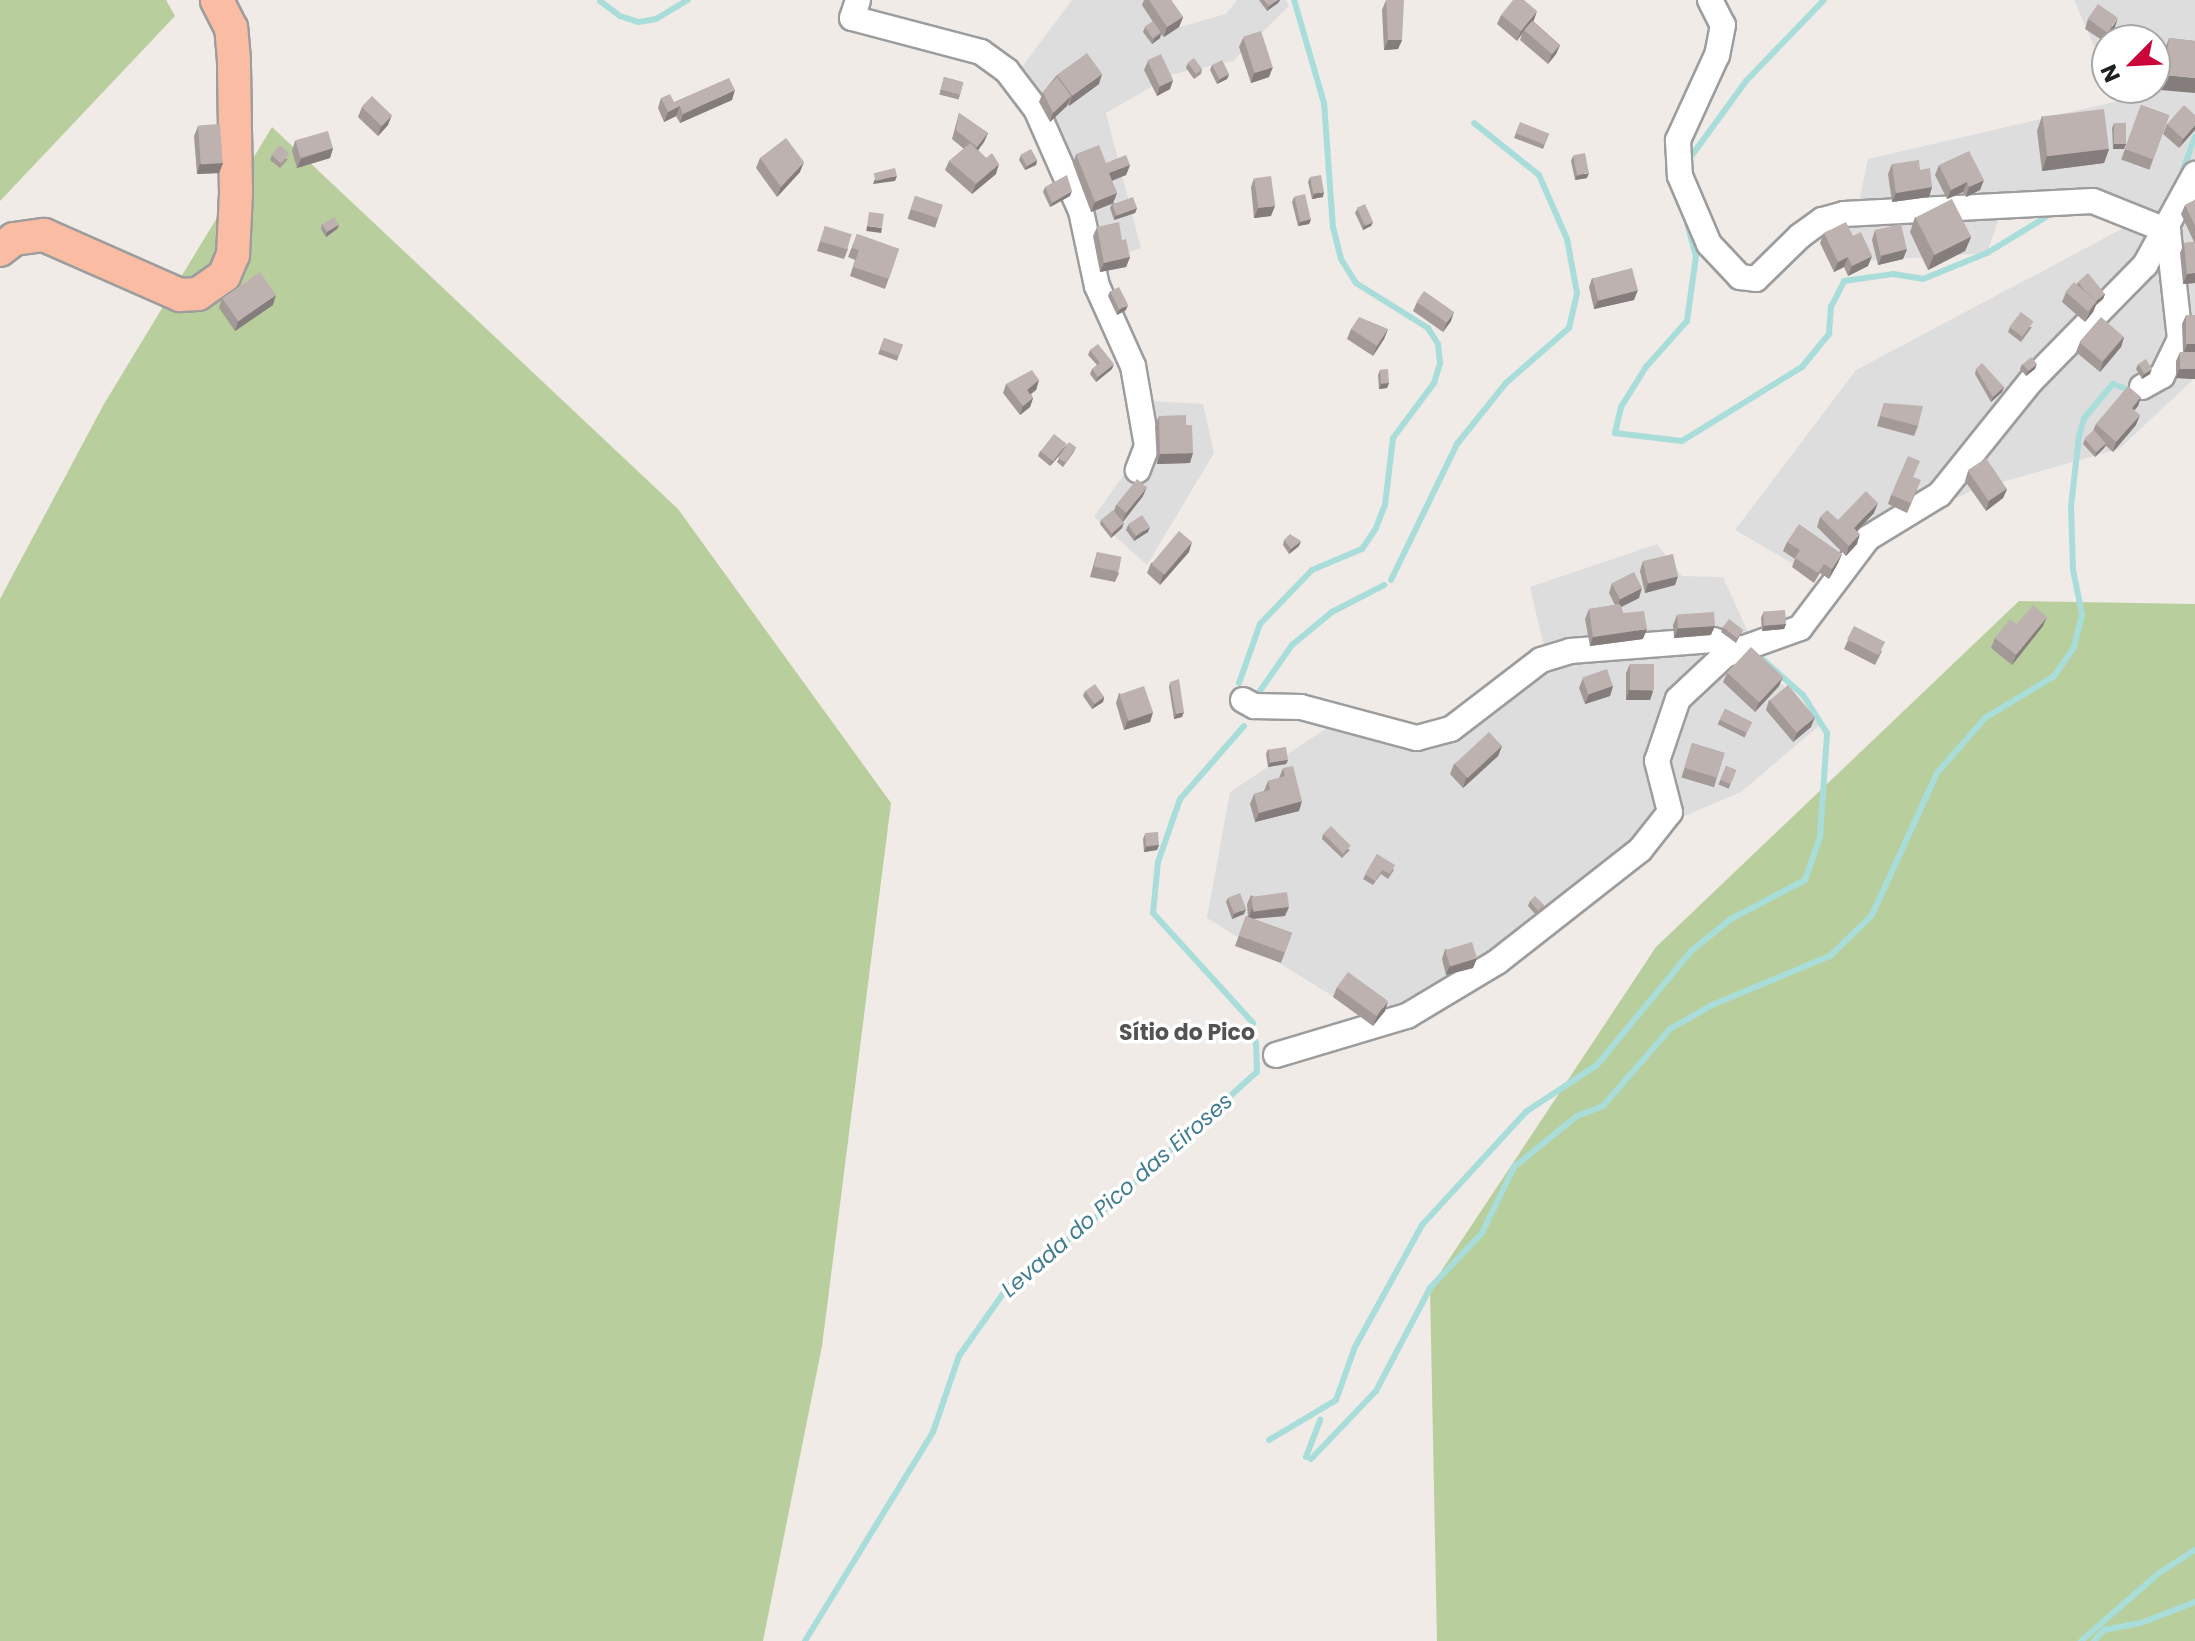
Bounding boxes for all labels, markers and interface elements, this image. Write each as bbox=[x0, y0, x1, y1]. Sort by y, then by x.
north arrow bbox=[2091, 24, 2171, 104]
text: N bbox=[2093, 59, 2128, 87]
district label: Sítio do Pico bbox=[1119, 1020, 1255, 1046]
water label: Levada do Pico das Eiroses bbox=[996, 1087, 1238, 1303]

